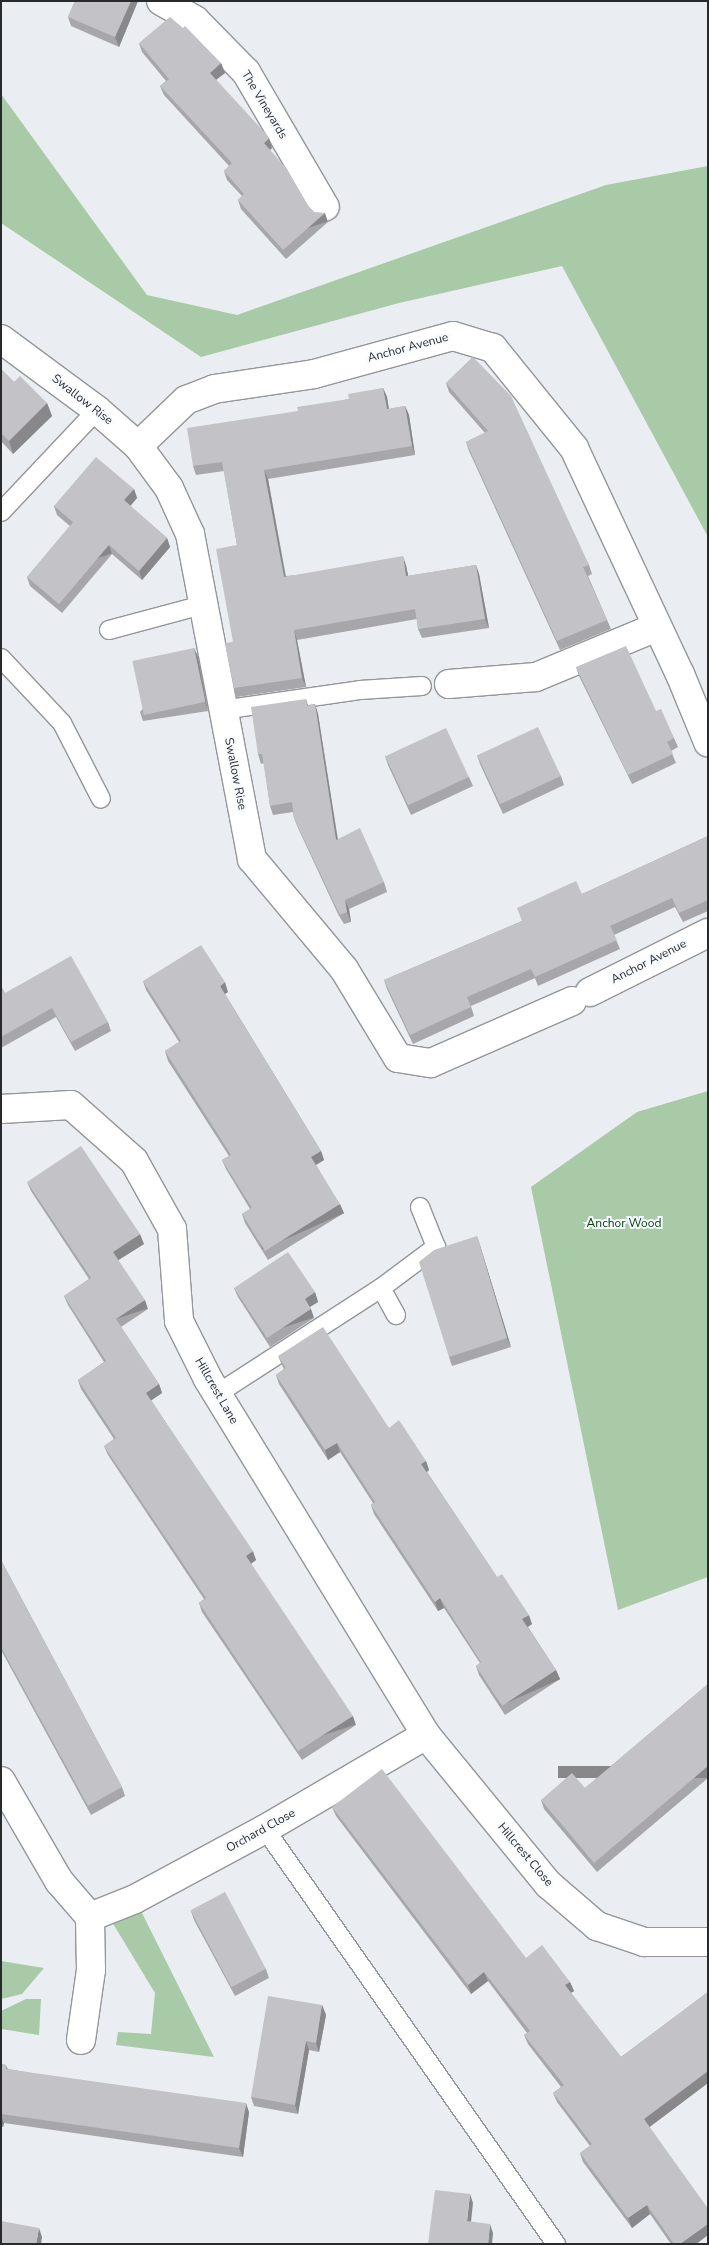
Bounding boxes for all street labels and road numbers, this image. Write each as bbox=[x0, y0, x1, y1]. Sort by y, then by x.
street label: The Vineyards bbox=[238, 68, 290, 142]
street label: Anchor Avenue bbox=[366, 330, 450, 366]
street label: Swallow Rise bbox=[49, 372, 115, 428]
street label: Swallow Rise bbox=[221, 737, 249, 811]
street label: Anchor Avenue bbox=[609, 937, 689, 987]
street label: Hillcrest Lane bbox=[191, 1355, 241, 1427]
street label: Orchard Close bbox=[224, 1806, 298, 1856]
street label: Hillcrest Close bbox=[494, 1820, 556, 1890]

